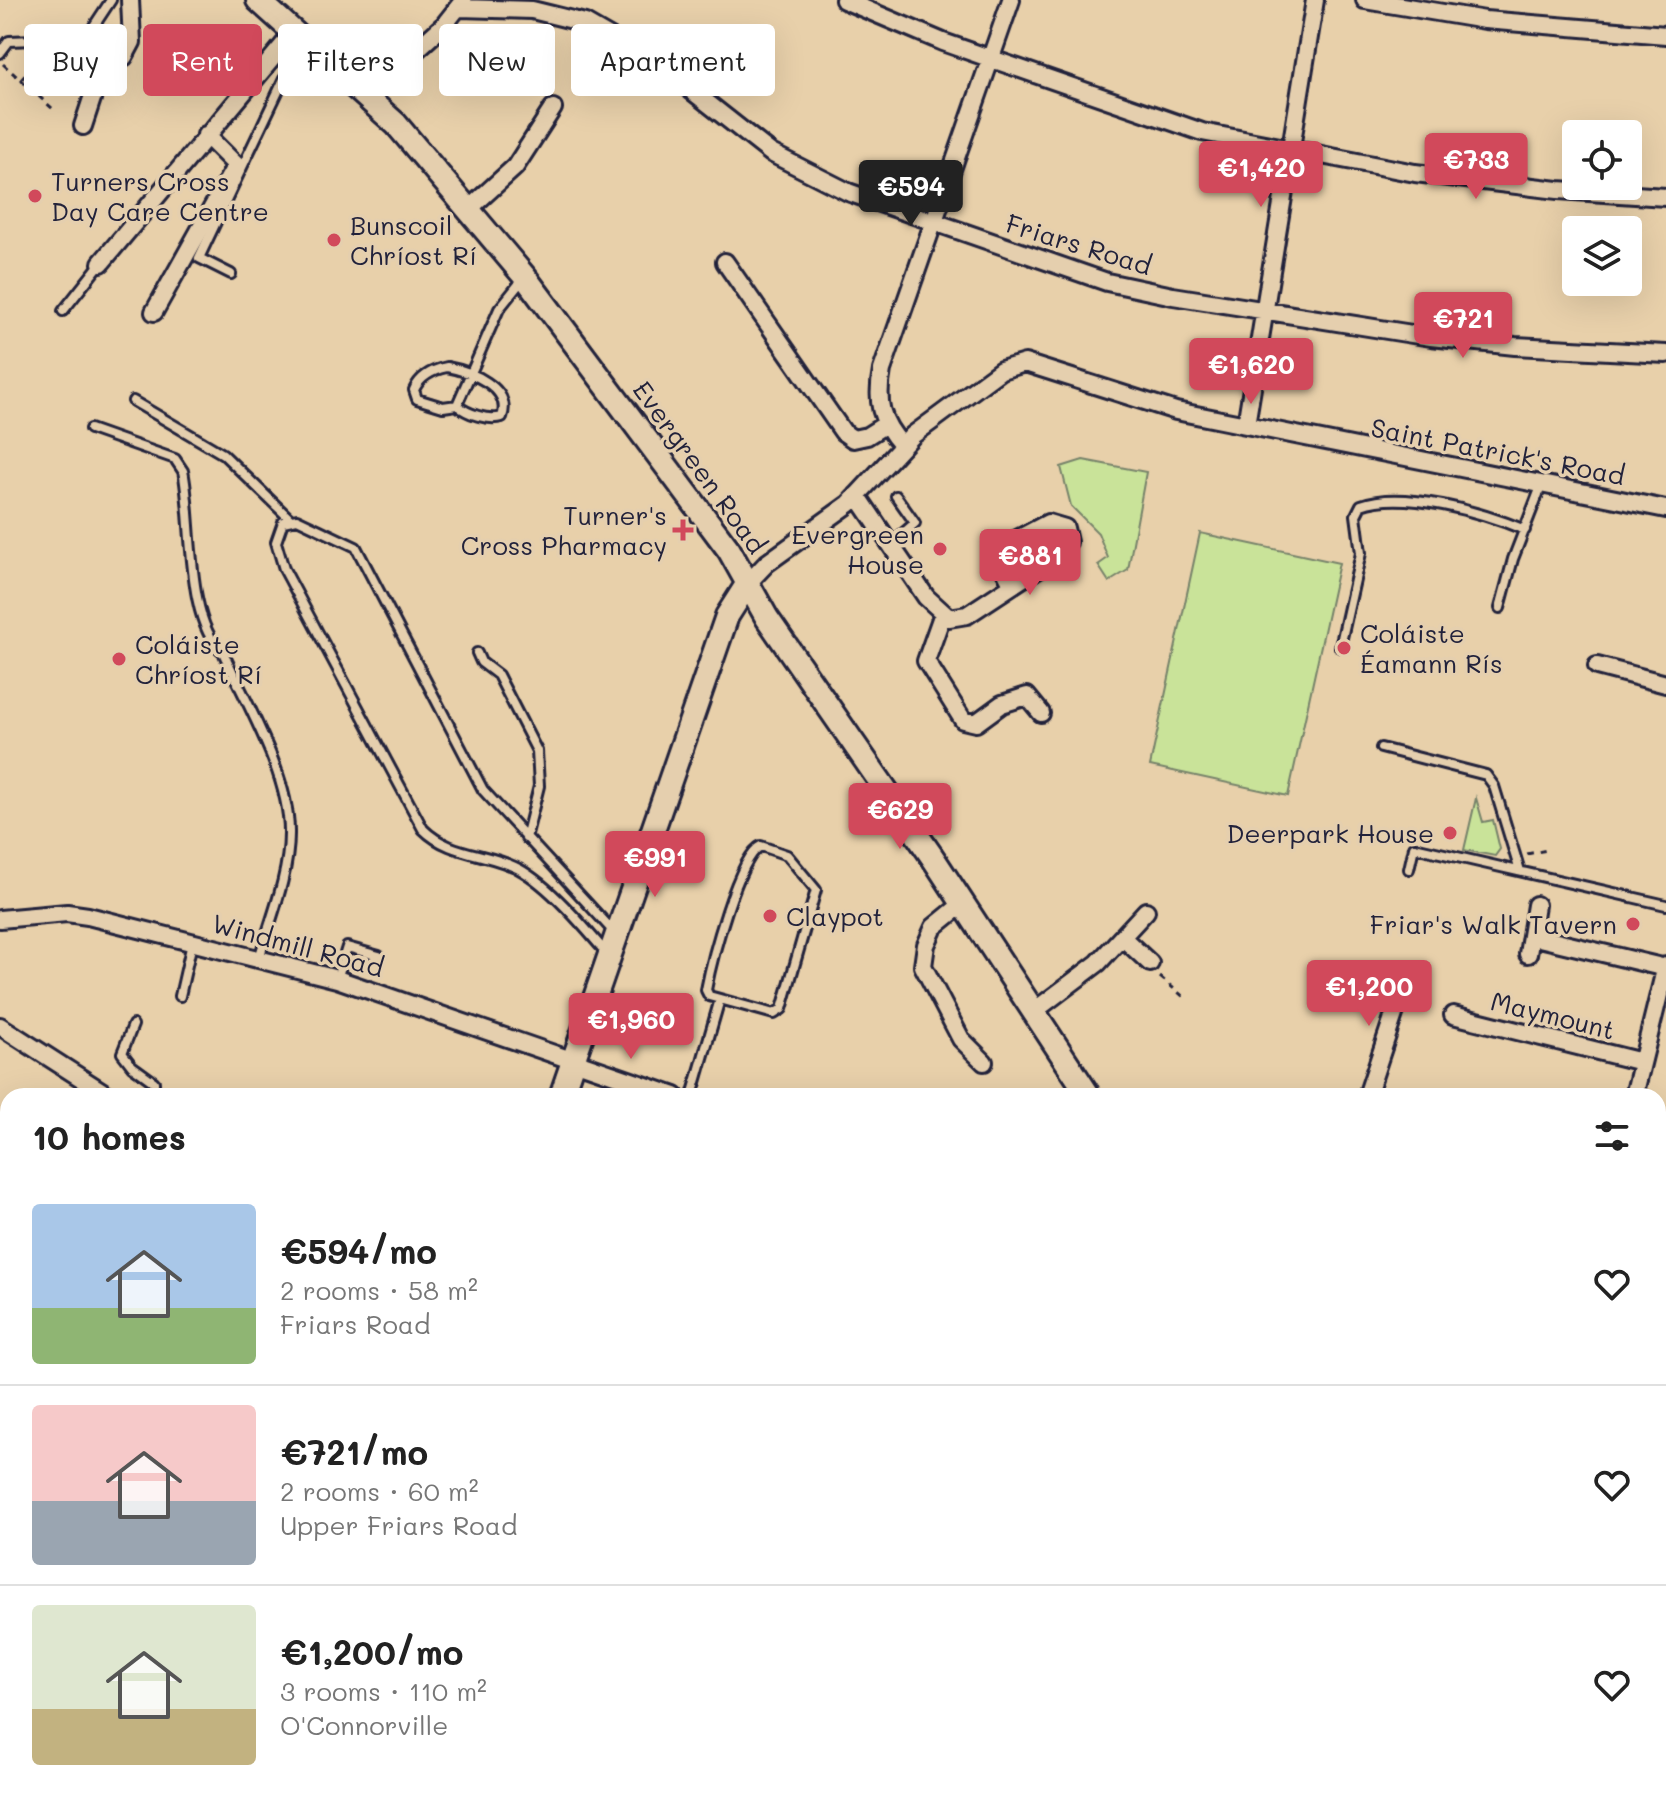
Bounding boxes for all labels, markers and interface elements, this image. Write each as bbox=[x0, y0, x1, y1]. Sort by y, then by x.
chip: Buy bbox=[24, 24, 127, 96]
chip: Rent bbox=[143, 24, 262, 96]
chip: Filters bbox=[278, 24, 423, 96]
chip: New bbox=[439, 24, 555, 96]
chip: Apartment bbox=[571, 24, 775, 96]
map controls bbox=[1562, 120, 1642, 296]
button: locate bbox=[1562, 120, 1642, 200]
pin: €733 bbox=[1429, 133, 1523, 201]
pin: €1,420 bbox=[1196, 141, 1326, 209]
text: €733 bbox=[1443, 142, 1509, 176]
text: €1,420 bbox=[1217, 150, 1305, 184]
pin: €594 bbox=[864, 160, 958, 228]
place label: Turners Cross Day Care Centre bbox=[51, 164, 269, 228]
text: €594 bbox=[877, 169, 945, 203]
marker: Turners Cross Day Care Centre bbox=[26, 187, 44, 205]
street label: Friars Road bbox=[1002, 206, 1156, 282]
place label: Bunscoil Chríost Rí bbox=[350, 208, 477, 272]
button: layers bbox=[1562, 216, 1642, 296]
marker: Bunscoil Chríost Rí bbox=[325, 231, 343, 249]
pin: €721 bbox=[1416, 292, 1510, 360]
text: €721 bbox=[1432, 301, 1494, 335]
pin: €1,620 bbox=[1186, 338, 1316, 406]
text: €1,620 bbox=[1207, 347, 1295, 381]
street label: Evergreen Road bbox=[626, 374, 774, 560]
street label: Saint Patrick's Road bbox=[1368, 410, 1628, 492]
place label: Turner's Cross Pharmacy bbox=[461, 498, 667, 562]
place label: Evergreen House bbox=[791, 517, 924, 581]
marker: Turner's Cross Pharmacy bbox=[674, 521, 692, 539]
pin: €881 bbox=[983, 529, 1077, 597]
text: €881 bbox=[998, 538, 1062, 572]
marker: Evergreen House bbox=[931, 540, 949, 558]
place label: Coláiste Éamann Rís bbox=[1360, 616, 1503, 680]
place label: Coláiste Chríost Rí bbox=[135, 627, 262, 691]
marker: Coláiste Éamann Rís bbox=[1335, 639, 1353, 657]
marker: Coláiste Chríost Rí bbox=[110, 650, 128, 668]
pin: €629 bbox=[853, 783, 947, 851]
text: €629 bbox=[867, 792, 933, 826]
place label: Deerpark House bbox=[1227, 816, 1434, 850]
marker: Deerpark House bbox=[1441, 824, 1459, 842]
pin: €991 bbox=[608, 831, 702, 899]
text: €991 bbox=[623, 840, 687, 874]
place label: Claypot bbox=[786, 899, 884, 933]
street label: Windmill Road bbox=[208, 906, 388, 984]
marker: Claypot bbox=[761, 907, 779, 925]
place label: Friar's Walk Tavern bbox=[1370, 907, 1617, 941]
marker: Friar's Walk Tavern bbox=[1624, 915, 1642, 933]
pin: €1,200 bbox=[1304, 960, 1434, 1028]
text: €1,200 bbox=[1325, 969, 1413, 1003]
street label: Maymount bbox=[1487, 983, 1619, 1047]
pin: €1,960 bbox=[566, 993, 696, 1061]
text: €1,960 bbox=[587, 1002, 675, 1036]
text: 10 homes bbox=[32, 1114, 186, 1159]
icon: filters bbox=[1590, 1114, 1634, 1158]
text: €594/mo bbox=[280, 1228, 437, 1273]
icon: home bbox=[96, 1236, 192, 1332]
icon: heart bbox=[1590, 1262, 1634, 1306]
text: 2 rooms · 58 m² bbox=[280, 1273, 478, 1307]
text: Friars Road bbox=[280, 1307, 431, 1341]
text: €721/mo bbox=[280, 1429, 428, 1474]
icon: home bbox=[96, 1437, 192, 1533]
icon: heart bbox=[1590, 1463, 1634, 1507]
text: 2 rooms · 60 m² bbox=[280, 1474, 479, 1508]
text: Upper Friars Road bbox=[280, 1508, 517, 1542]
text: €1,200/mo bbox=[280, 1629, 463, 1674]
icon: home bbox=[96, 1637, 192, 1733]
icon: heart bbox=[1590, 1663, 1634, 1707]
text: 3 rooms · 110 m² bbox=[280, 1674, 487, 1708]
text: O'Connorville bbox=[280, 1708, 448, 1742]

